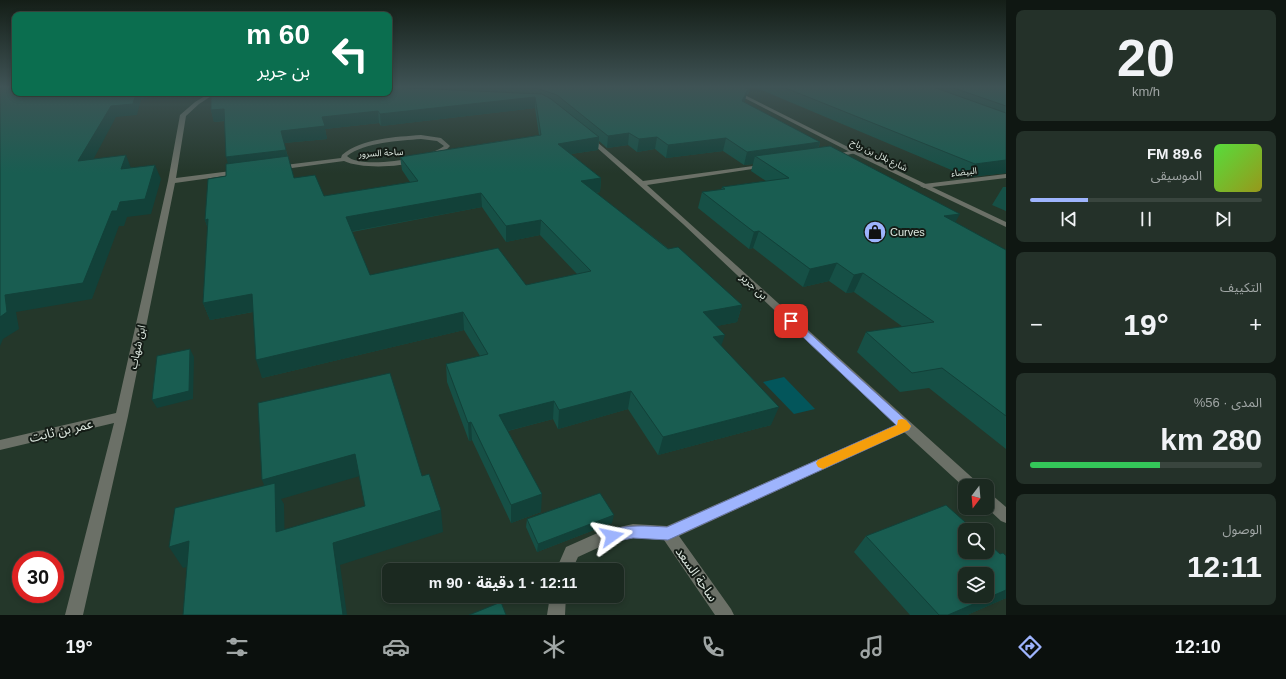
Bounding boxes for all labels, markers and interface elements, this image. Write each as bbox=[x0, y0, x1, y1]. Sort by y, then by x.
text: 60 m bbox=[246, 19, 310, 50]
icon: left bbox=[324, 28, 376, 80]
text: 20 bbox=[1117, 29, 1175, 87]
text: بن جرير bbox=[257, 61, 310, 81]
text: km/h bbox=[1132, 84, 1160, 99]
street label: شارع بلال بن رباح bbox=[848, 137, 909, 175]
text: 89.6 FM bbox=[1147, 145, 1202, 162]
street label: ساحة السرور bbox=[357, 147, 404, 160]
street label: البيضاء bbox=[951, 165, 977, 179]
text: الموسيقى bbox=[1151, 168, 1202, 183]
icon: previous bbox=[1058, 208, 1080, 230]
icon: pause bbox=[1135, 208, 1157, 230]
icon: next bbox=[1212, 208, 1234, 230]
shop icon: Curves bbox=[862, 219, 888, 245]
place label: Curves bbox=[890, 226, 925, 238]
street label: بن جرير bbox=[737, 270, 770, 302]
text: التكييف bbox=[1220, 280, 1262, 295]
pin bbox=[774, 304, 808, 338]
text: 19° bbox=[1123, 308, 1169, 341]
icon: arrive bbox=[780, 310, 802, 332]
text: − bbox=[1030, 312, 1043, 337]
text: + bbox=[1249, 312, 1262, 337]
street label: ابن شهاب bbox=[126, 324, 149, 371]
text: المدى · 56% bbox=[1194, 395, 1262, 410]
street label: عمر بن ثابت bbox=[28, 416, 95, 446]
text: 280 km bbox=[1160, 423, 1262, 456]
north arrow bbox=[958, 479, 994, 515]
map controls bbox=[958, 479, 994, 603]
position arrow bbox=[591, 515, 633, 557]
text: الوصول bbox=[1222, 522, 1262, 537]
button: search bbox=[958, 523, 994, 559]
street label: ساحة السعد bbox=[672, 544, 721, 604]
text: 12:11 bbox=[1187, 550, 1262, 583]
speed limit sign: 30 bbox=[12, 551, 64, 603]
button: layers bbox=[958, 567, 994, 603]
text: 12:11 · 1 دقيقة · 90 m bbox=[429, 574, 577, 591]
icon: filters bbox=[223, 633, 251, 661]
icon: car bbox=[382, 633, 410, 661]
icon: climate bbox=[540, 633, 568, 661]
icon: phone bbox=[699, 633, 727, 661]
icon: music bbox=[858, 633, 886, 661]
icon: directions bbox=[1016, 633, 1044, 661]
text: 19° bbox=[65, 637, 93, 657]
text: 12:10 bbox=[1175, 637, 1221, 657]

